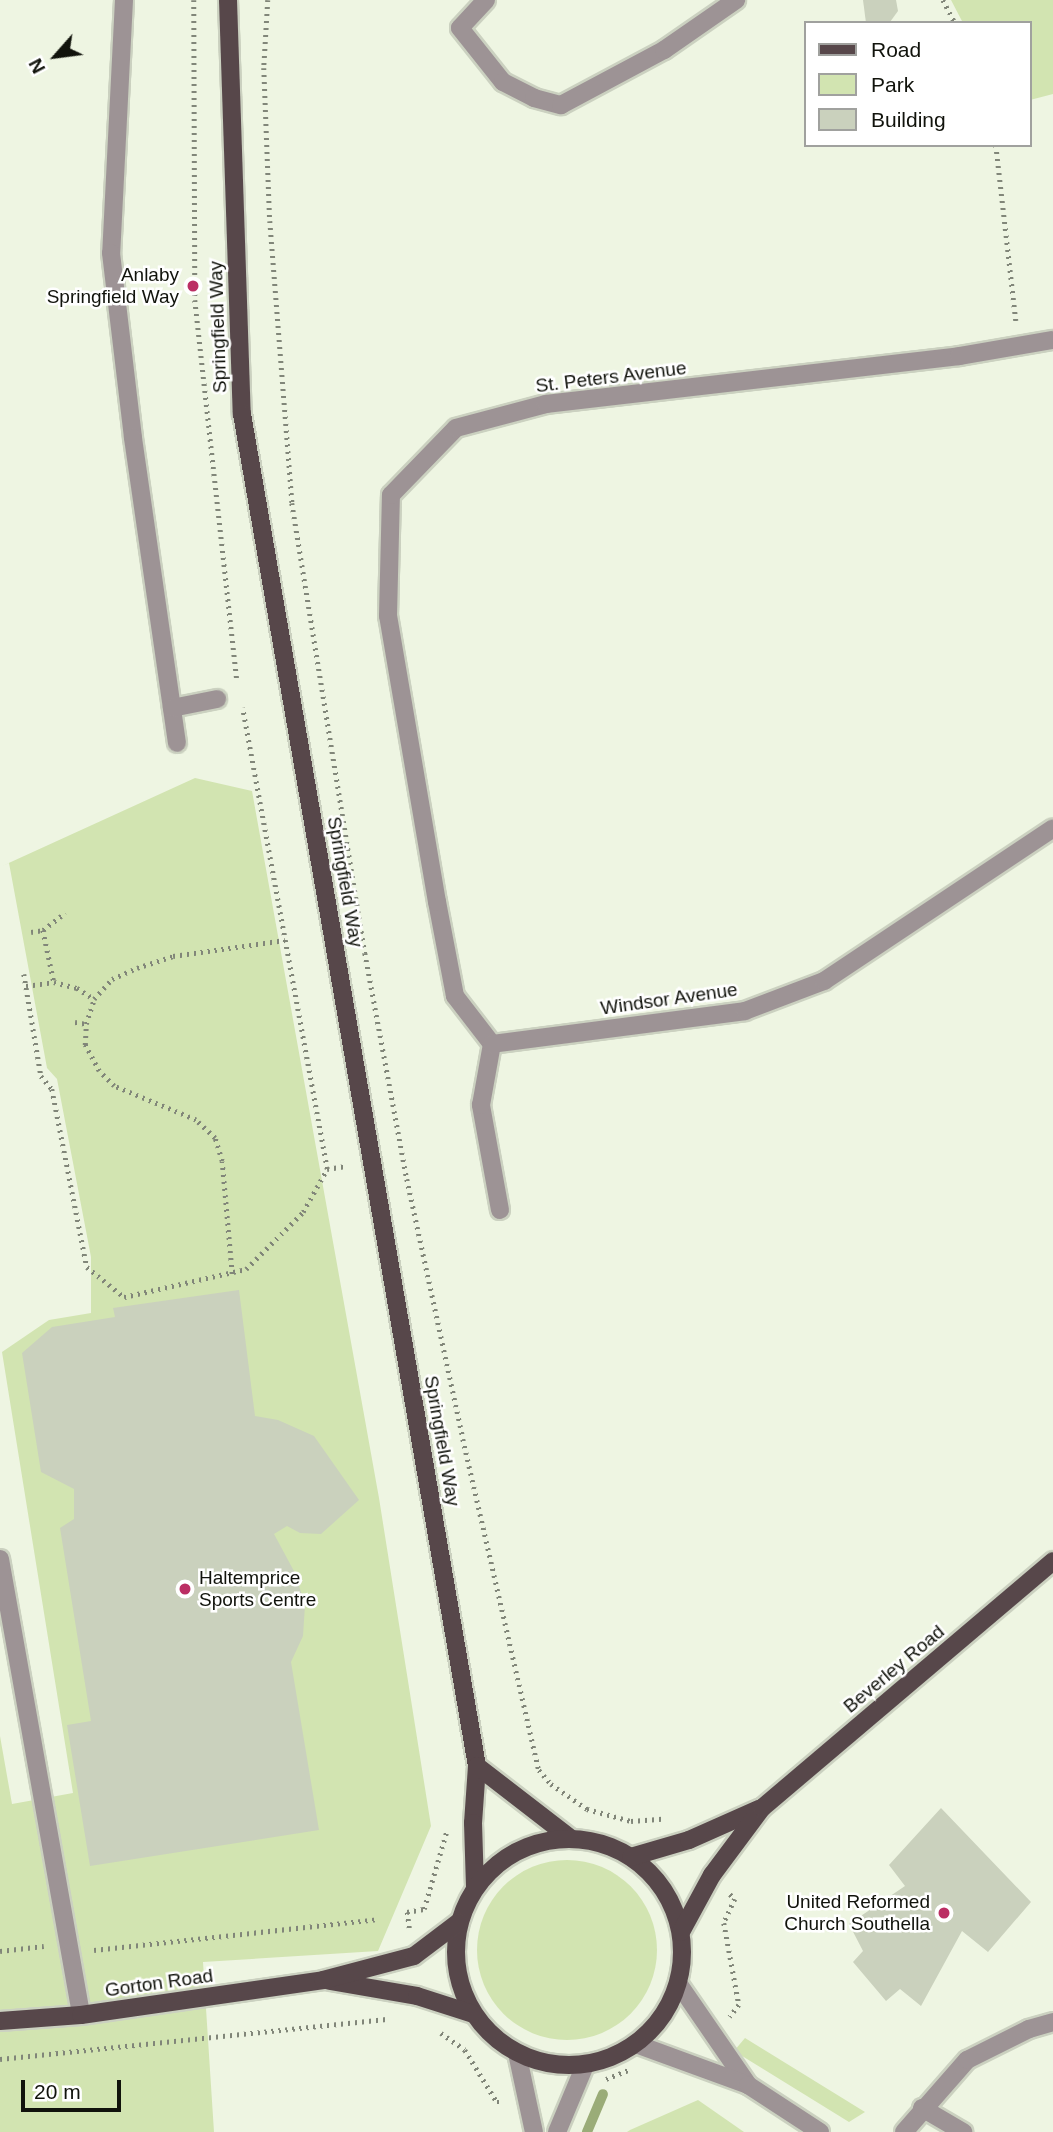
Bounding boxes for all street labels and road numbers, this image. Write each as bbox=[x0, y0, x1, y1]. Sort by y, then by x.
street label: Springfield Way bbox=[204, 260, 232, 394]
street label: St. Peters Avenue bbox=[534, 356, 688, 398]
street label: Springfield Way bbox=[322, 815, 368, 949]
street label: Windsor Avenue bbox=[599, 978, 739, 1020]
street label: Springfield Way bbox=[419, 1374, 465, 1508]
street label: Beverley Road bbox=[839, 1620, 949, 1718]
street label: Gorton Road bbox=[104, 1964, 214, 2002]

